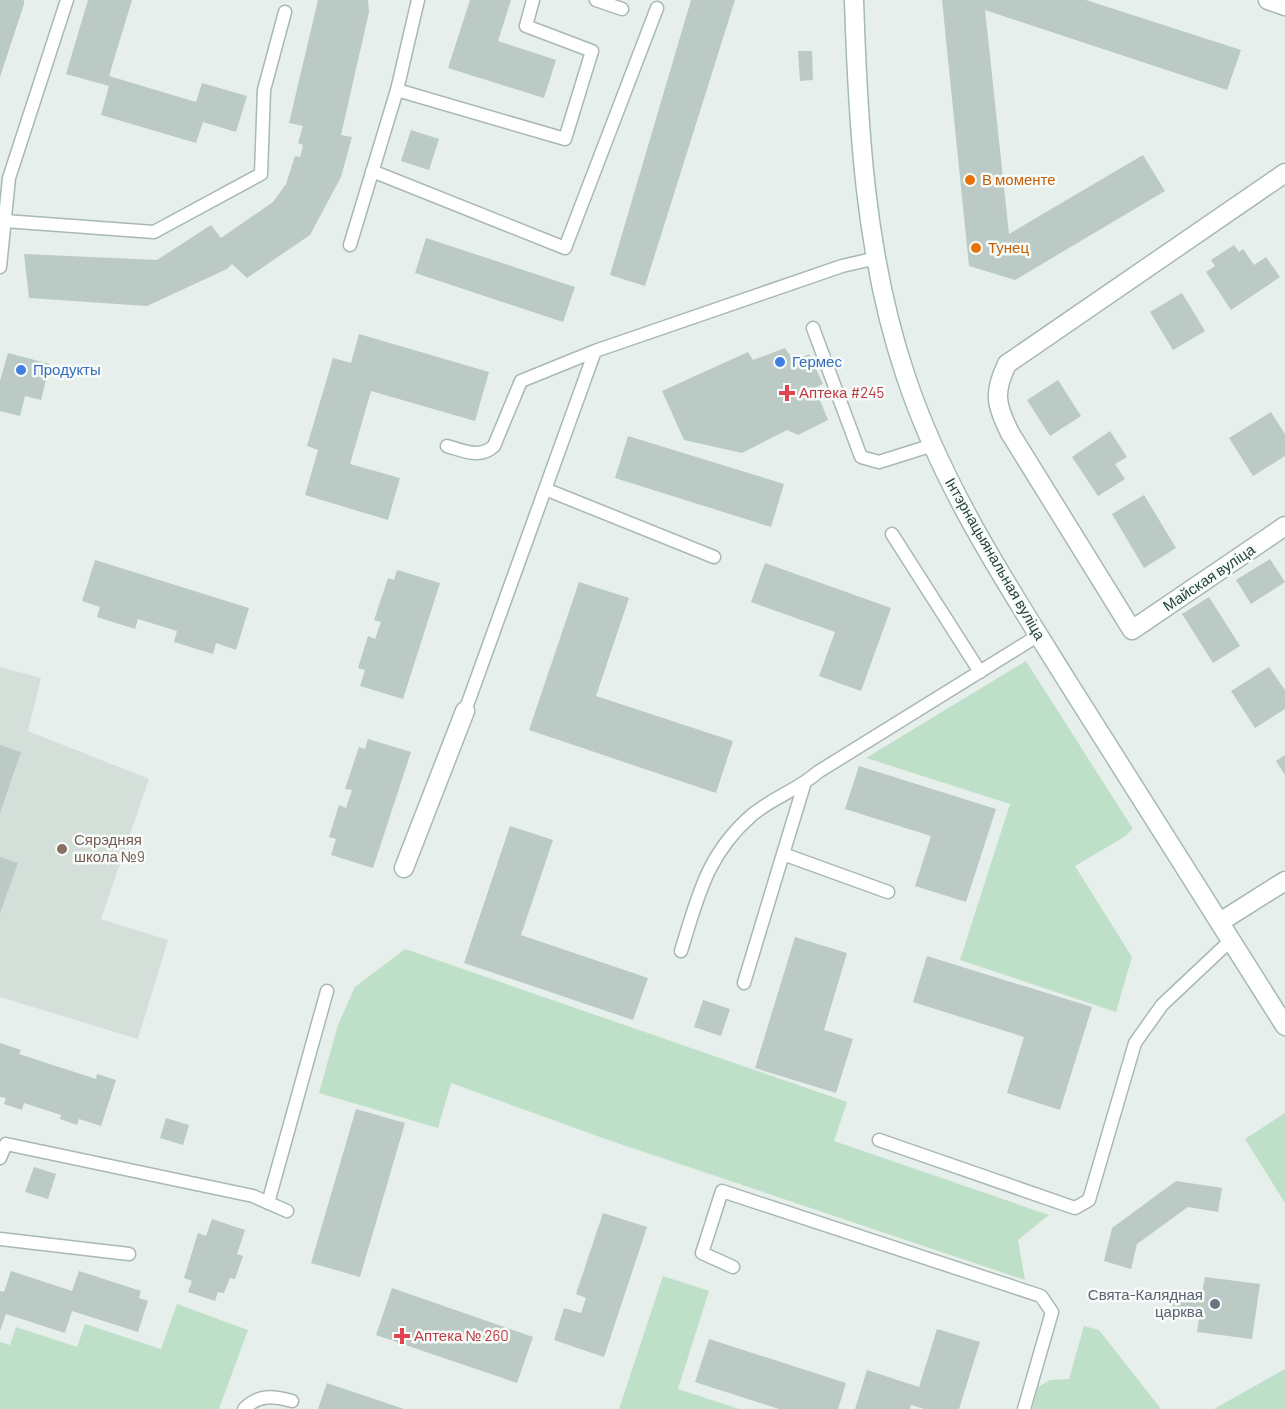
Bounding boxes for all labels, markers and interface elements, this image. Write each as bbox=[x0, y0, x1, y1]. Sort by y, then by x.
place label: В моменте bbox=[982, 170, 1056, 188]
marker: В моменте bbox=[963, 173, 977, 187]
place label: Тунец bbox=[988, 238, 1029, 256]
marker: Тунец bbox=[969, 241, 983, 255]
place label: Гермес bbox=[792, 352, 842, 370]
marker: Гермес bbox=[773, 355, 787, 369]
place label: Продукты bbox=[33, 360, 101, 378]
marker: Продукты bbox=[14, 363, 28, 377]
place label: Аптека #245 bbox=[799, 383, 884, 401]
marker: Аптека #245 bbox=[780, 386, 794, 400]
street label: Інтэрнацыянальная вуліца bbox=[942, 474, 1050, 643]
street label: Майская вуліца bbox=[1159, 539, 1258, 615]
place label: Сярэдняя школа №9 bbox=[74, 830, 145, 865]
marker: Сярэдняя школа №9 bbox=[55, 842, 69, 856]
place label: Свята-Калядная царква bbox=[1088, 1285, 1204, 1320]
marker: Свята-Калядная царква bbox=[1208, 1297, 1222, 1311]
place label: Аптека № 260 bbox=[414, 1326, 509, 1344]
marker: Аптека № 260 bbox=[395, 1329, 409, 1343]

